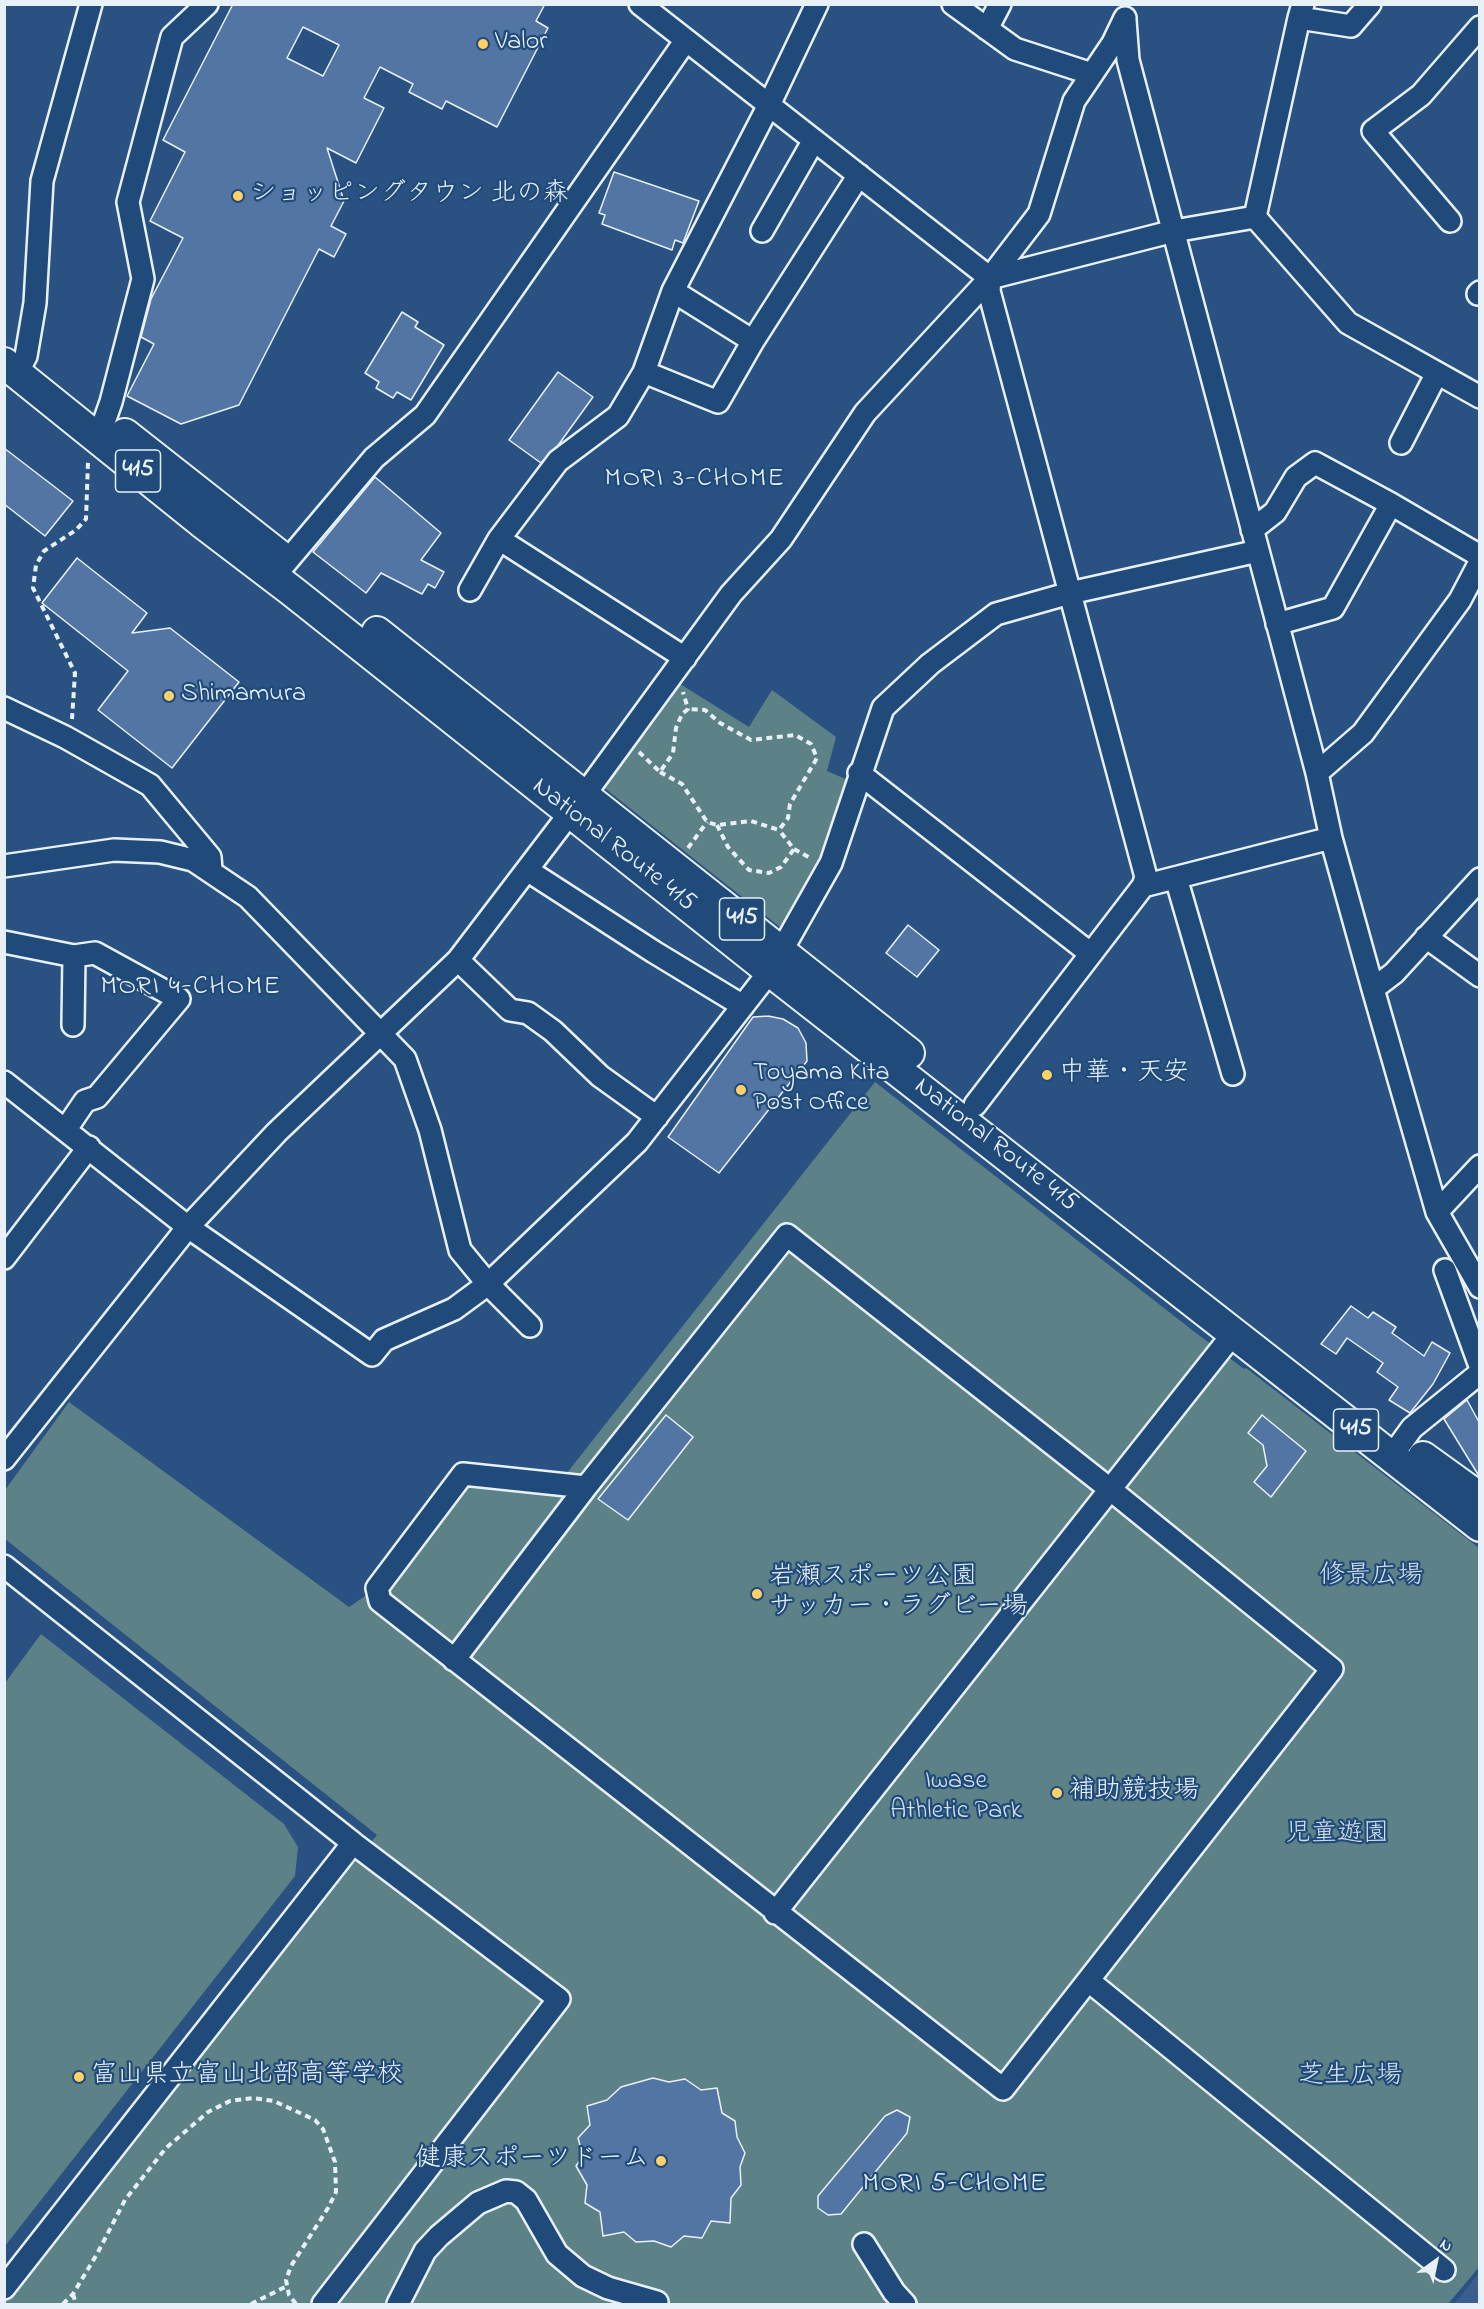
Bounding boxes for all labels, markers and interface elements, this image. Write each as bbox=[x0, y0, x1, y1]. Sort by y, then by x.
place label: Valor bbox=[495, 28, 547, 60]
marker: Valor bbox=[476, 37, 490, 51]
place label: ショッピングタウン 北の森 bbox=[250, 180, 568, 212]
marker: ショッピングタウン 北の森 bbox=[231, 189, 245, 203]
road number: 415 bbox=[116, 450, 160, 492]
district label: MORI 3-CHOME bbox=[605, 465, 785, 497]
place label: Shimamura bbox=[181, 680, 306, 712]
marker: Shimamura bbox=[162, 689, 176, 703]
street label: National Route 415 bbox=[525, 772, 701, 920]
road number: 415 bbox=[720, 898, 764, 940]
district label: MORI 4-CHOME bbox=[101, 973, 281, 1005]
place label: Toyama Kita Post Office bbox=[753, 1059, 890, 1120]
place label: 中華・天安 bbox=[1059, 1059, 1189, 1091]
marker: 中華・天安 bbox=[1040, 1068, 1054, 1082]
street label: National Route 415 bbox=[907, 1072, 1083, 1220]
marker: Toyama Kita Post Office bbox=[734, 1083, 748, 1097]
road number: 415 bbox=[1334, 1409, 1378, 1451]
park label: 修景広場 bbox=[1319, 1562, 1423, 1594]
place label: 岩瀬スポーツ公園 サッカー・ラグビー場 bbox=[769, 1563, 1028, 1624]
marker: 岩瀬スポーツ公園 サッカー・ラグビー場 bbox=[750, 1587, 764, 1601]
park label: Iwase Athletic Park bbox=[890, 1767, 1022, 1828]
place label: 補助競技場 bbox=[1069, 1777, 1199, 1809]
marker: 補助競技場 bbox=[1050, 1786, 1064, 1800]
park label: 児童遊園 bbox=[1285, 1820, 1389, 1852]
place label: 富山県立富山北部高等学校 bbox=[91, 2061, 403, 2093]
park label: 芝生広場 bbox=[1298, 2062, 1402, 2094]
marker: 富山県立富山北部高等学校 bbox=[72, 2070, 86, 2084]
place label: 健康スポーツドーム bbox=[415, 2145, 649, 2177]
marker: 健康スポーツドーム bbox=[654, 2154, 668, 2168]
district label: MORI 5-CHOME bbox=[862, 2170, 1048, 2202]
north arrow bbox=[1406, 2231, 1466, 2291]
text: N bbox=[1435, 2233, 1457, 2259]

